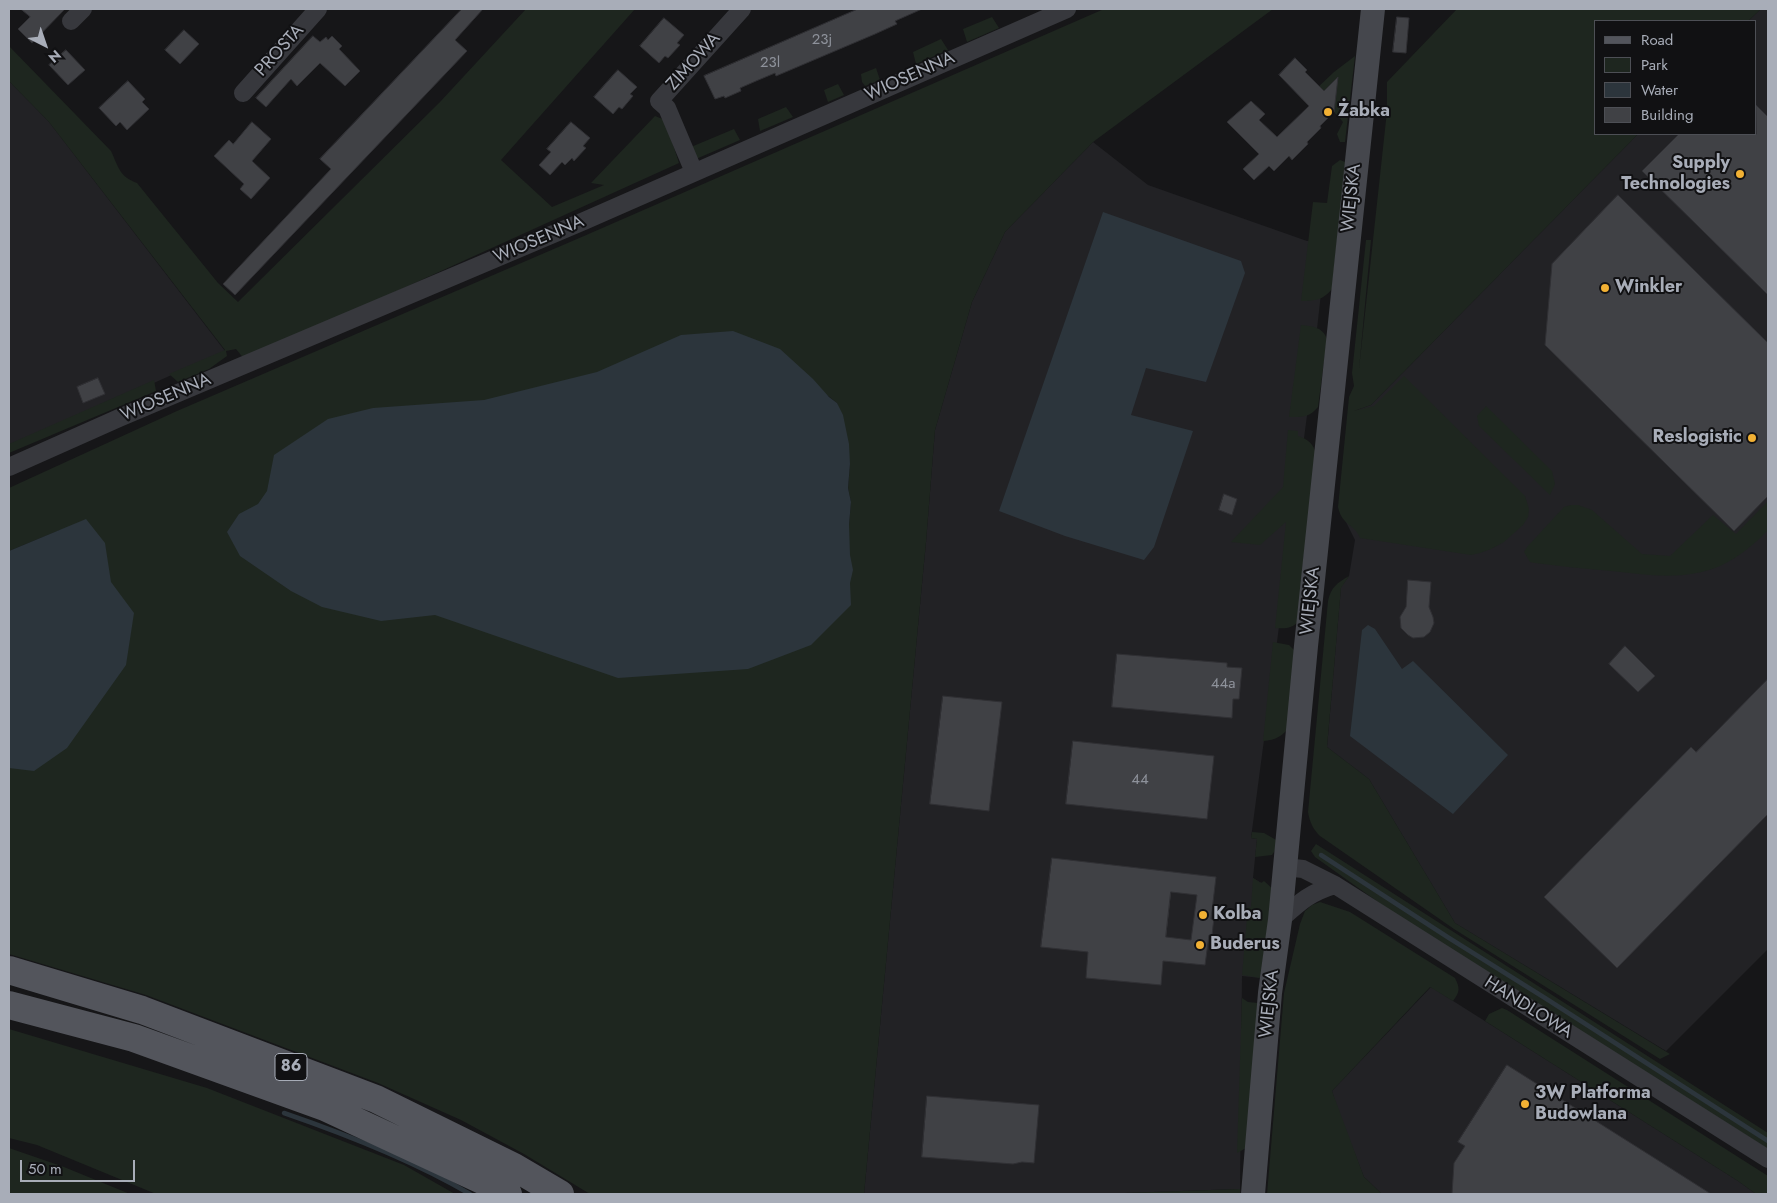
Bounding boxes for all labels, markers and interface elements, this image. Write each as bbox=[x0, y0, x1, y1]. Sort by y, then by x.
north arrow bbox=[20, 20, 70, 70]
legend bbox=[1594, 20, 1757, 135]
street label: PROSTA bbox=[251, 21, 309, 81]
street label: ZIMOWA bbox=[662, 29, 726, 95]
text: Road bbox=[1641, 29, 1673, 51]
house number: 23j bbox=[812, 31, 832, 49]
text: N bbox=[44, 45, 66, 68]
street label: WIOSENNA bbox=[862, 48, 958, 106]
house number: 23l bbox=[760, 54, 780, 72]
text: Park bbox=[1641, 54, 1668, 76]
text: Water bbox=[1641, 79, 1678, 101]
place label: Żabka bbox=[1338, 101, 1390, 123]
text: Building bbox=[1641, 104, 1693, 126]
marker: Żabka bbox=[1322, 106, 1334, 118]
place label: Supply Technologies bbox=[1621, 153, 1730, 195]
street label: WIEJSKA bbox=[1338, 163, 1366, 233]
marker: Supply Technologies bbox=[1734, 168, 1746, 180]
street label: WIOSENNA bbox=[491, 211, 587, 269]
place label: Winkler bbox=[1615, 277, 1682, 299]
marker: Winkler bbox=[1599, 282, 1611, 294]
street label: WIOSENNA bbox=[118, 369, 214, 427]
place label: Reslogistic bbox=[1653, 427, 1742, 449]
marker: Reslogistic bbox=[1746, 432, 1758, 444]
street label: WIEJSKA bbox=[1297, 566, 1325, 636]
house number: 44a bbox=[1211, 675, 1235, 693]
house number: 44 bbox=[1131, 771, 1149, 789]
place label: Kolba bbox=[1213, 904, 1261, 926]
marker: Kolba bbox=[1197, 909, 1209, 921]
place label: Buderus bbox=[1210, 934, 1280, 956]
marker: Buderus bbox=[1194, 939, 1206, 951]
street label: WIEJSKA bbox=[1256, 969, 1284, 1039]
street label: HANDLOWA bbox=[1480, 972, 1576, 1044]
road number: 86 bbox=[275, 1054, 307, 1080]
place label: 3W Platforma Budowlana bbox=[1535, 1083, 1651, 1126]
marker: 3W Platforma Budowlana bbox=[1519, 1098, 1531, 1110]
scale bar bbox=[22, 1150, 138, 1182]
text: 50 m bbox=[28, 1158, 62, 1180]

